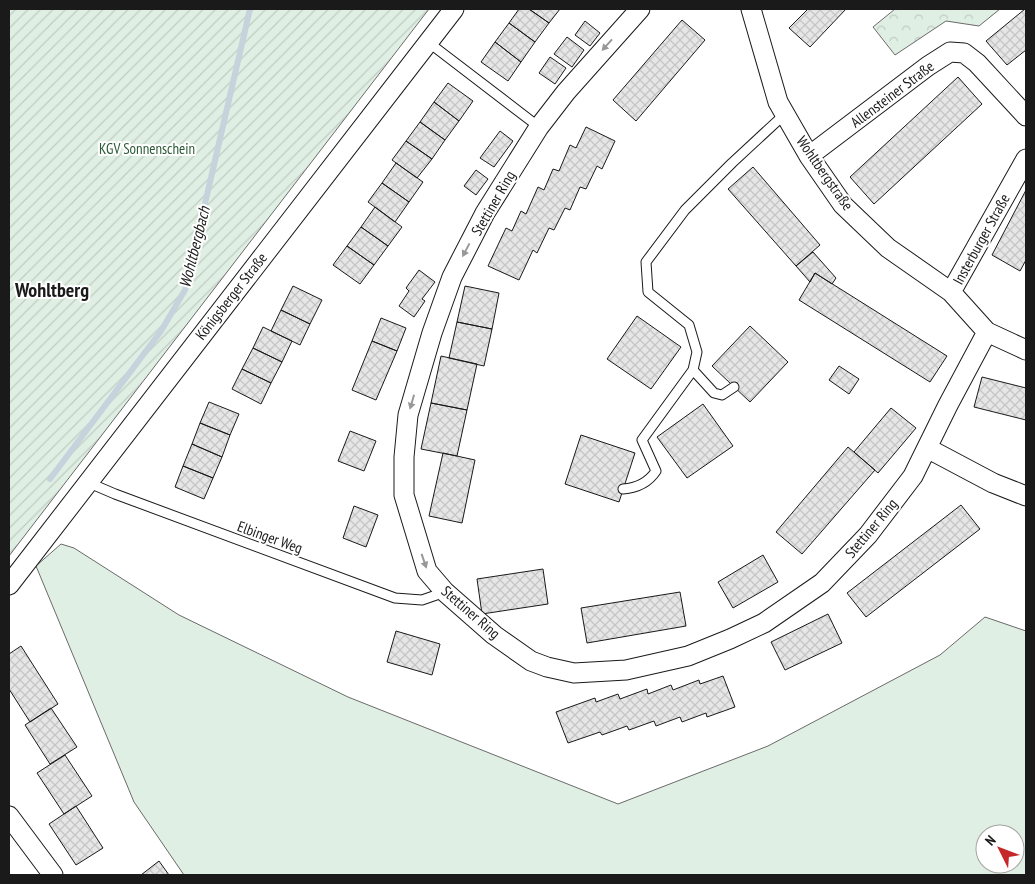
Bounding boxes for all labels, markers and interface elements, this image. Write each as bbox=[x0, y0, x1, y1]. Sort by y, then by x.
one-way arrow bbox=[601, 38, 613, 50]
street label: Allensteiner Straße bbox=[846, 56, 938, 132]
street label: Wohltbergstraße bbox=[792, 132, 858, 214]
park label: KGV Sonnenschein bbox=[99, 139, 195, 158]
street label: Stettiner Ring bbox=[467, 167, 519, 239]
street label: Insterburger Straße bbox=[948, 190, 1014, 288]
water label: Wohltbergbach bbox=[174, 203, 214, 290]
one-way arrow bbox=[462, 243, 470, 257]
street label: Königsberger Straße bbox=[191, 249, 271, 343]
district label: Wohltberg bbox=[14, 277, 89, 303]
one-way arrow bbox=[407, 395, 415, 410]
street label: Stettiner Ring bbox=[841, 494, 901, 562]
street label: Elbinger Weg bbox=[235, 516, 305, 558]
one-way arrow bbox=[420, 554, 428, 569]
street label: Stettiner Ring bbox=[438, 581, 504, 643]
north arrow bbox=[975, 824, 1025, 874]
text: N bbox=[981, 831, 1000, 849]

